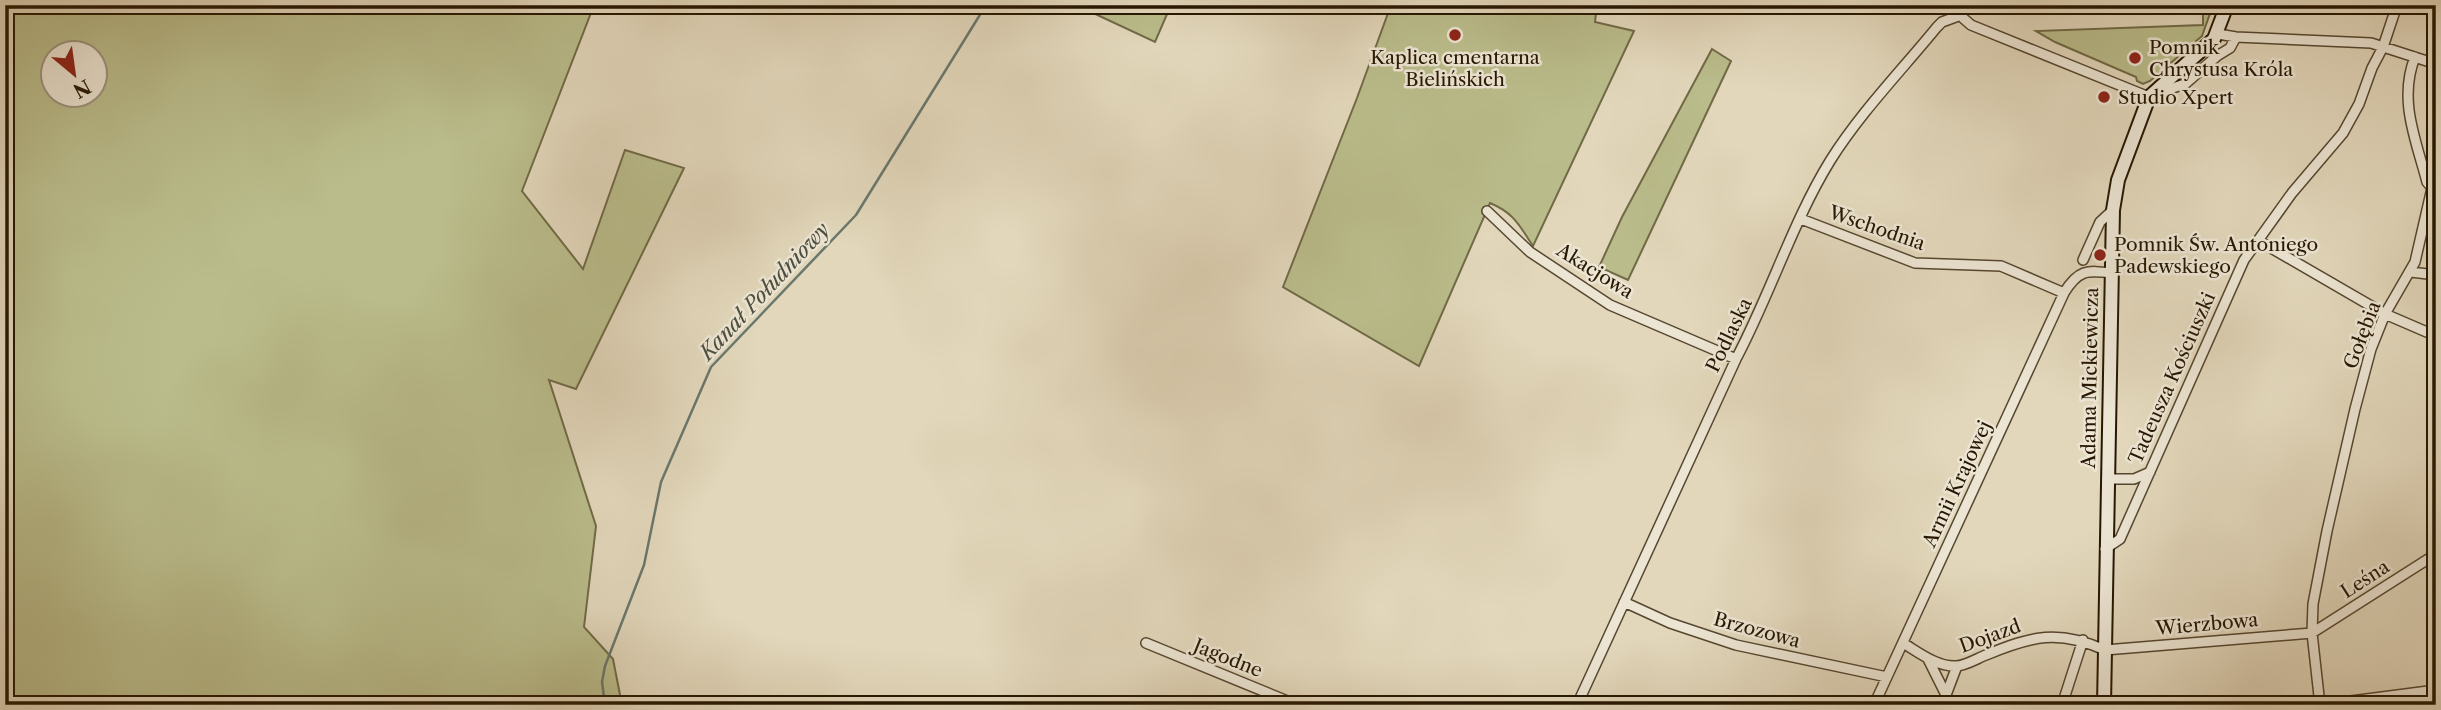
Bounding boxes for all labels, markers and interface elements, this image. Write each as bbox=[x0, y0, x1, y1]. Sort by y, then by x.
marker: Kaplica cmentarna Bielińskich bbox=[1447, 27, 1463, 43]
place label: Pomnik Chrystusa Króla bbox=[2149, 36, 2293, 81]
north arrow bbox=[38, 38, 108, 108]
place label: Kaplica cmentarna Bielińskich bbox=[1370, 46, 1540, 91]
marker: Pomnik Chrystusa Króla bbox=[2127, 50, 2143, 66]
text: N bbox=[69, 74, 95, 102]
place label: Studio Xpert bbox=[2118, 86, 2234, 109]
marker: Studio Xpert bbox=[2096, 89, 2112, 105]
street label: Wschodnia bbox=[1825, 200, 1928, 255]
water label: Kanał Południowy bbox=[692, 217, 835, 366]
place label: Pomnik Św. Antoniego Padewskiego bbox=[2114, 233, 2318, 278]
street label: Akacjowa bbox=[1551, 238, 1638, 304]
marker: Pomnik Św. Antoniego Padewskiego bbox=[2092, 247, 2108, 263]
street label: Adama Mickiewicza bbox=[2077, 287, 2103, 470]
street label: Tadeusza Kościuszki bbox=[2124, 288, 2220, 467]
street label: Podlaska bbox=[1701, 294, 1757, 376]
street label: Gołębia bbox=[2339, 298, 2385, 372]
street label: Armii Krajowej bbox=[1917, 417, 1996, 552]
street label: Leśna bbox=[2336, 555, 2394, 603]
street label: Brzozowa bbox=[1711, 607, 1803, 653]
street label: Wierzbowa bbox=[2154, 608, 2259, 640]
street label: Dojazd bbox=[1956, 614, 2024, 658]
street label: Jagodne bbox=[1187, 633, 1266, 682]

